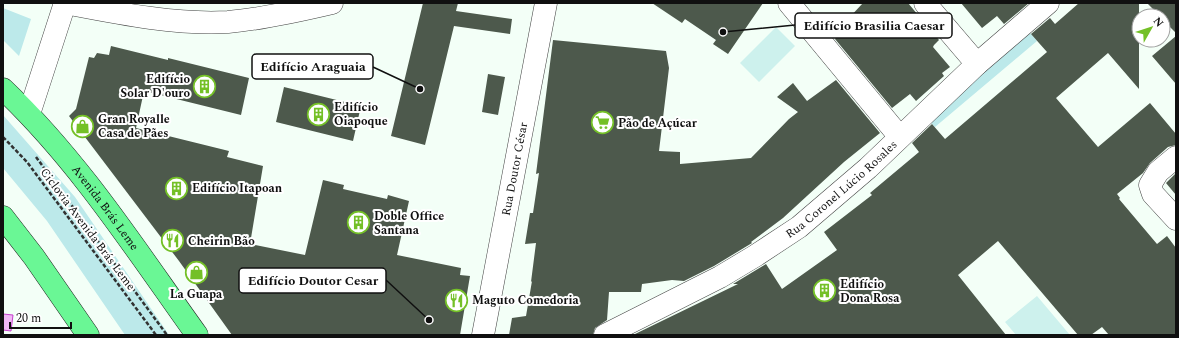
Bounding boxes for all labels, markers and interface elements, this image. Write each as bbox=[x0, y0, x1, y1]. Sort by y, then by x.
north arrow bbox=[1131, 8, 1171, 48]
callout: Edifício Brasilia Caesar bbox=[795, 13, 952, 38]
text: N bbox=[1149, 13, 1168, 31]
text: Edifício Brasilia Caesar bbox=[803, 16, 945, 36]
callout: Edifício Araguaia bbox=[252, 54, 373, 79]
text: Edifício Araguaia bbox=[260, 57, 366, 77]
place label: Edifício Solar D'ouro bbox=[120, 70, 190, 103]
building icon: Edifício Solar D'ouro bbox=[192, 73, 218, 99]
place label: Edifício Oiapoque bbox=[334, 98, 388, 131]
building icon: Edifício Oiapoque bbox=[305, 101, 331, 127]
place label: Gran Royalle Casa de Pães bbox=[98, 110, 170, 143]
supermarket icon: Pão de Açúcar bbox=[590, 110, 616, 136]
shop icon: Gran Royalle Casa de Pães bbox=[70, 113, 96, 139]
place label: Pão de Açúcar bbox=[618, 114, 698, 133]
street label: Rua Doutor César bbox=[497, 120, 533, 217]
street label: Rua Coronel Lúcio Rosales bbox=[782, 136, 902, 243]
street label: Avenida Brás Leme bbox=[66, 161, 144, 255]
street label: Ciclovia Avenida Brás Leme bbox=[35, 164, 140, 295]
building icon: Edifício Itapoan bbox=[164, 175, 190, 201]
place label: Edifício Itapoan bbox=[192, 179, 283, 198]
place label: Doble Office Santana bbox=[374, 207, 444, 240]
building icon: Doble Office Santana bbox=[345, 210, 371, 236]
restaurant icon: Cheirin Bão bbox=[160, 228, 186, 254]
place label: Cheirin Bão bbox=[188, 232, 255, 251]
shop icon: La Guapa bbox=[183, 260, 209, 286]
callout: Edifício Doutor Cesar bbox=[239, 268, 386, 293]
text: Edifício Doutor Cesar bbox=[248, 271, 379, 291]
place label: Edifício Dona Rosa bbox=[840, 275, 900, 308]
building icon: Edifício Dona Rosa bbox=[811, 278, 837, 304]
place label: La Guapa bbox=[170, 285, 223, 304]
restaurant icon: Maguto Comedoria bbox=[444, 287, 470, 313]
place label: Maguto Comedoria bbox=[472, 291, 579, 310]
scale bar bbox=[10, 304, 71, 330]
text: 20 m bbox=[16, 309, 41, 328]

